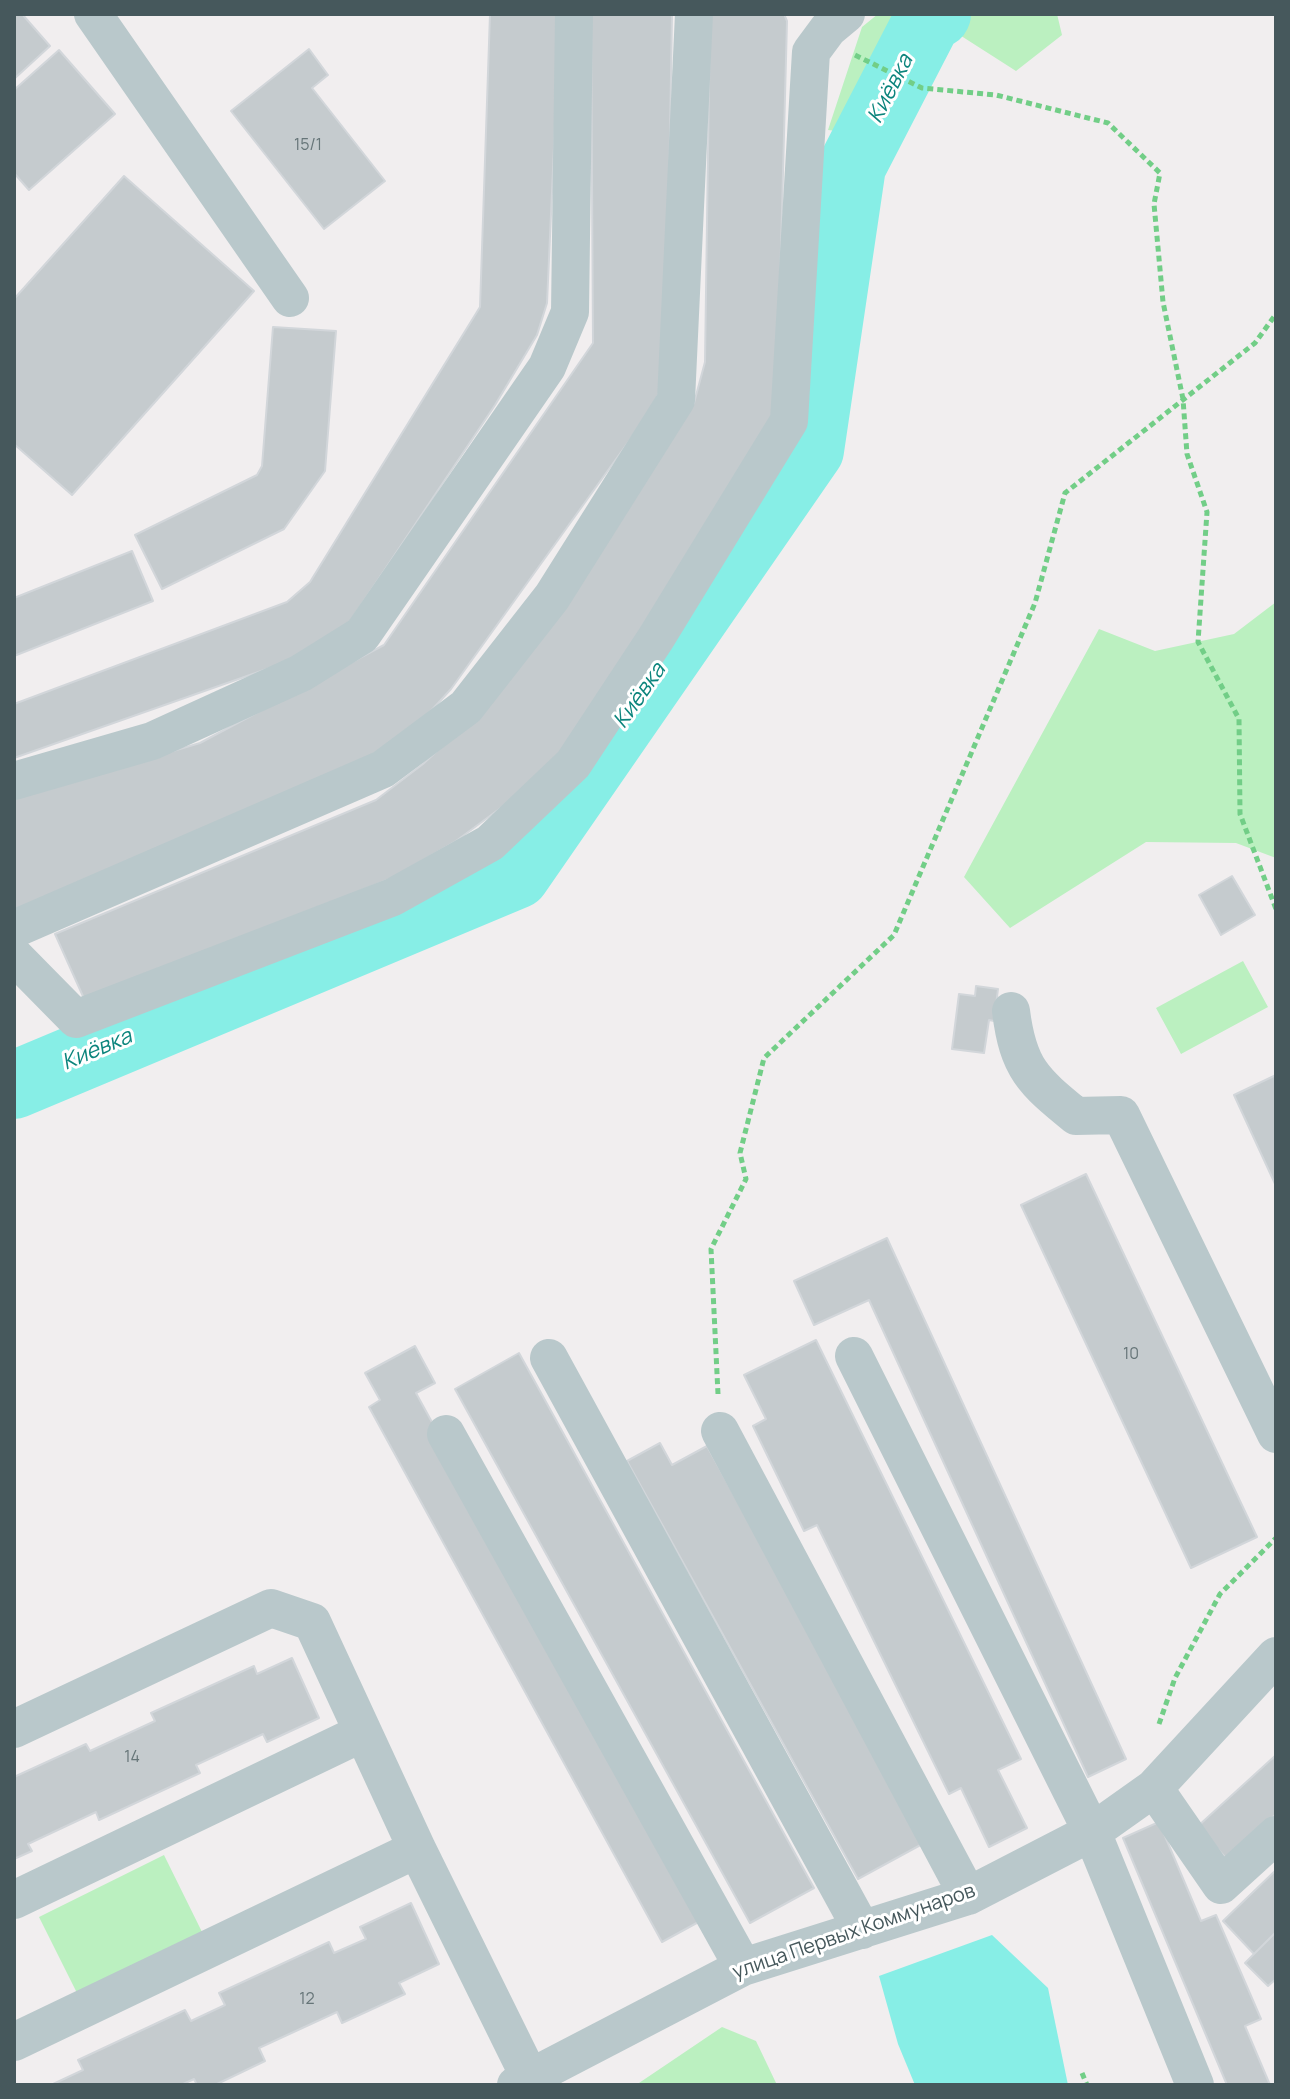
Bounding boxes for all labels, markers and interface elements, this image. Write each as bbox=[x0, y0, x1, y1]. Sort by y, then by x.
water label: Киёвка bbox=[863, 50, 919, 128]
house number: 15/1 bbox=[294, 136, 322, 156]
water label: Киёвка bbox=[608, 658, 672, 734]
water label: Киёвка bbox=[58, 1024, 136, 1076]
house number: 10 bbox=[1123, 1345, 1139, 1365]
house number: 14 bbox=[124, 1748, 140, 1768]
street label: улица Первых Коммунаров bbox=[730, 1879, 978, 1985]
house number: 12 bbox=[299, 1990, 315, 2010]

